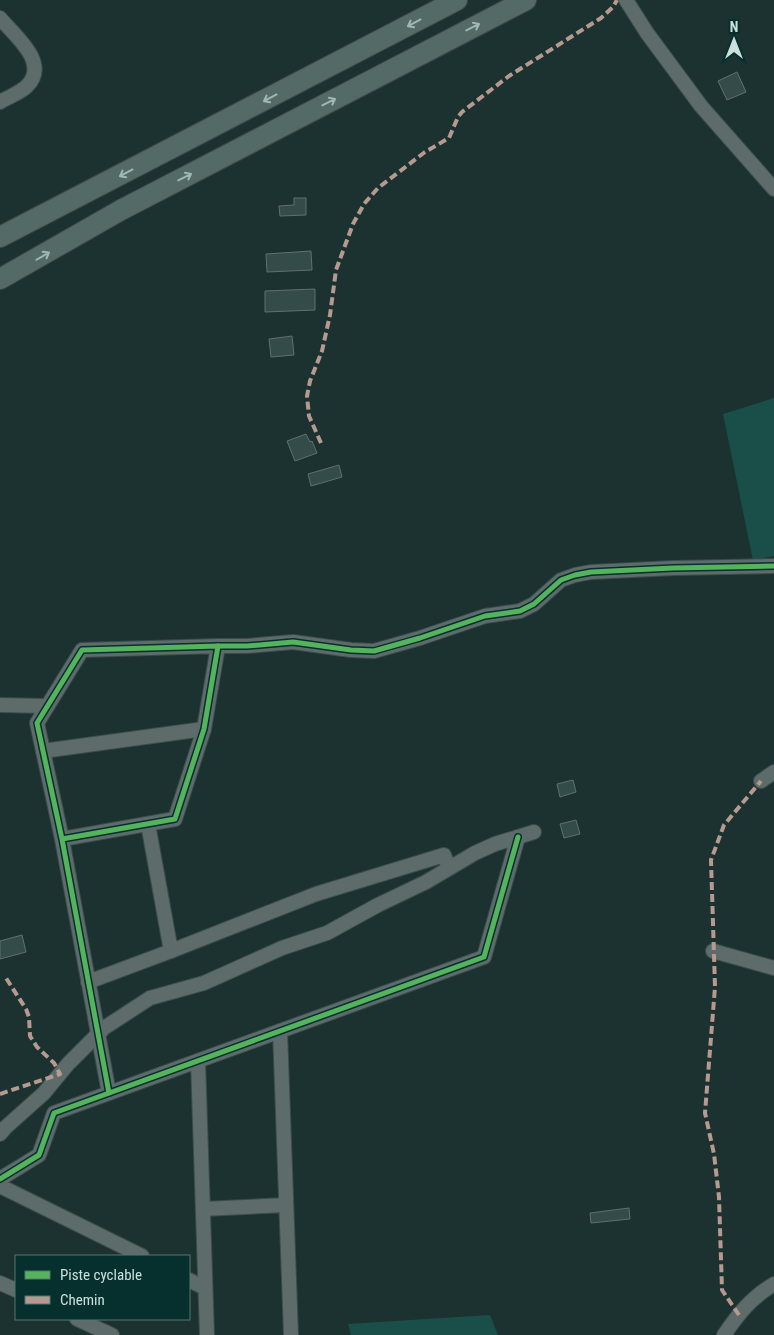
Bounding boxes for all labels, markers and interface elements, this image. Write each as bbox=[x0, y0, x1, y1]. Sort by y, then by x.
north arrow bbox=[709, 15, 759, 65]
one-way arrow bbox=[407, 18, 422, 28]
text: N bbox=[730, 19, 738, 35]
one-way arrow bbox=[465, 22, 480, 31]
one-way arrow bbox=[263, 94, 278, 103]
one-way arrow bbox=[321, 97, 336, 106]
one-way arrow bbox=[119, 169, 134, 178]
one-way arrow bbox=[177, 172, 192, 181]
one-way arrow bbox=[35, 250, 49, 260]
legend bbox=[15, 1255, 190, 1320]
text: Piste cyclable bbox=[60, 1266, 142, 1284]
text: Chemin bbox=[60, 1291, 105, 1309]

